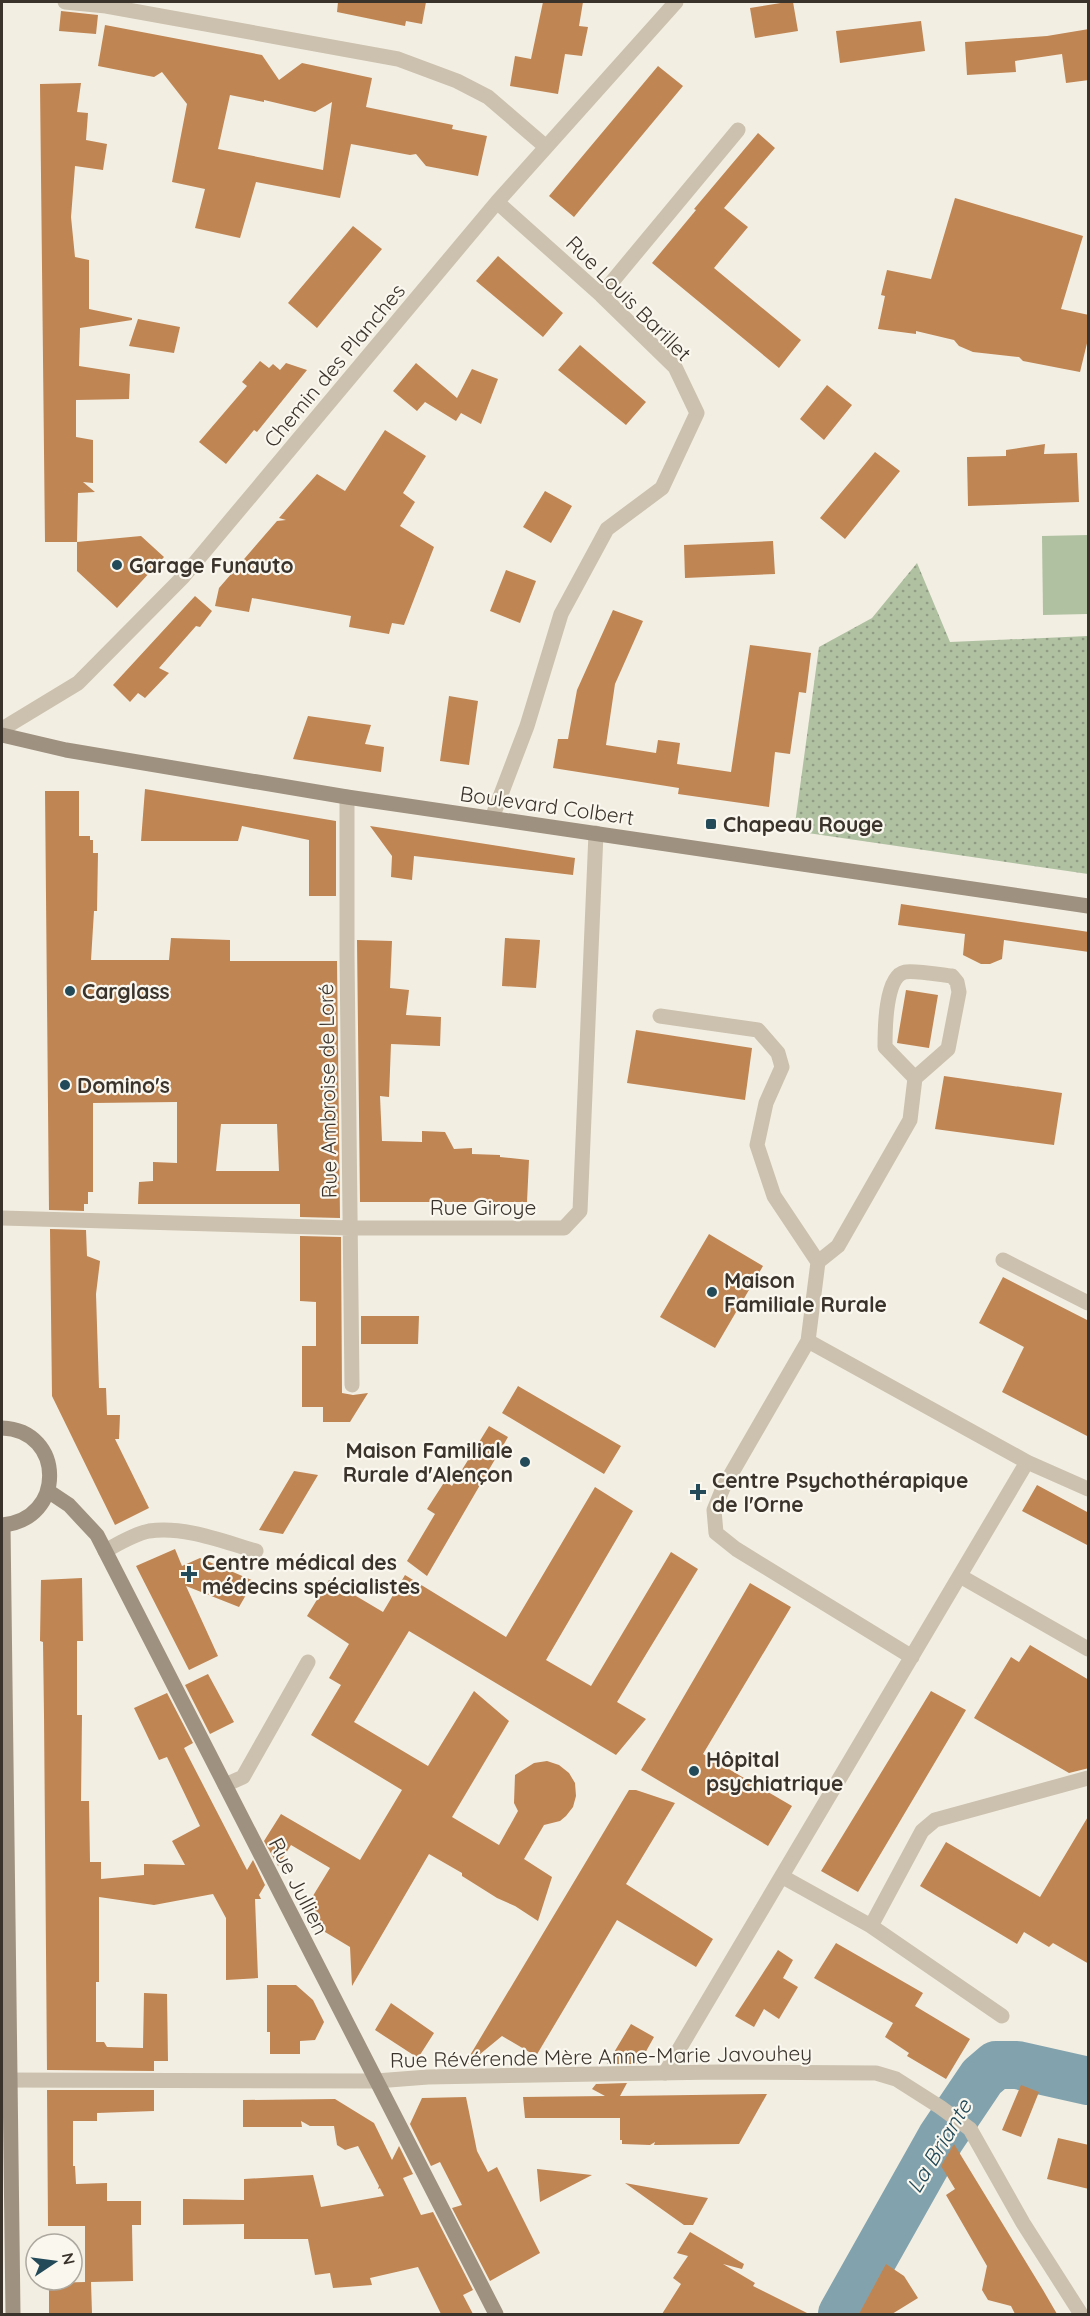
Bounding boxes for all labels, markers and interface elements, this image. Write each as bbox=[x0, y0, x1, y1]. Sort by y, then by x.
street label: Rue Louis Barillet bbox=[561, 230, 697, 366]
street label: Chemin des Planches bbox=[258, 278, 410, 452]
place label: Garage Funauto bbox=[129, 552, 294, 578]
marker: Garage Funauto bbox=[110, 558, 124, 572]
street label: Boulevard Colbert bbox=[458, 780, 636, 830]
place label: Chapeau Rouge bbox=[723, 811, 883, 837]
marker: Chapeau Rouge bbox=[704, 817, 718, 831]
place label: Carglass bbox=[82, 978, 170, 1004]
street label: Rue Ambroise de Loré bbox=[312, 983, 342, 1199]
marker: Carglass bbox=[63, 984, 77, 998]
place label: Domino's bbox=[77, 1072, 170, 1098]
marker: Domino's bbox=[58, 1078, 72, 1092]
street label: Rue Giroye bbox=[430, 1194, 536, 1220]
place label: Maison Familiale Rurale bbox=[724, 1267, 887, 1317]
marker: Maison Familiale Rurale bbox=[705, 1285, 719, 1299]
place label: Maison Familiale Rurale d'Alençon bbox=[343, 1437, 513, 1487]
marker: Maison Familiale Rurale d'Alençon bbox=[518, 1455, 532, 1469]
place label: Centre Psychothérapique de l'Orne bbox=[712, 1467, 968, 1517]
marker: Centre Psychothérapique de l'Orne bbox=[689, 1483, 707, 1501]
place label: Centre médical des médecins spécialistes bbox=[202, 1549, 420, 1599]
marker: Centre médical des médecins spécialistes bbox=[180, 1565, 198, 1583]
place label: Hôpital psychiatrique bbox=[706, 1746, 843, 1796]
marker: Hôpital psychiatrique bbox=[687, 1764, 701, 1778]
street label: Rue Jullien bbox=[263, 1833, 335, 1939]
street label: Rue Révérende Mère Anne-Marie Javouhey bbox=[390, 2039, 812, 2073]
water label: La Briante bbox=[900, 2093, 979, 2198]
north arrow bbox=[24, 2232, 84, 2292]
text: N bbox=[58, 2251, 80, 2267]

